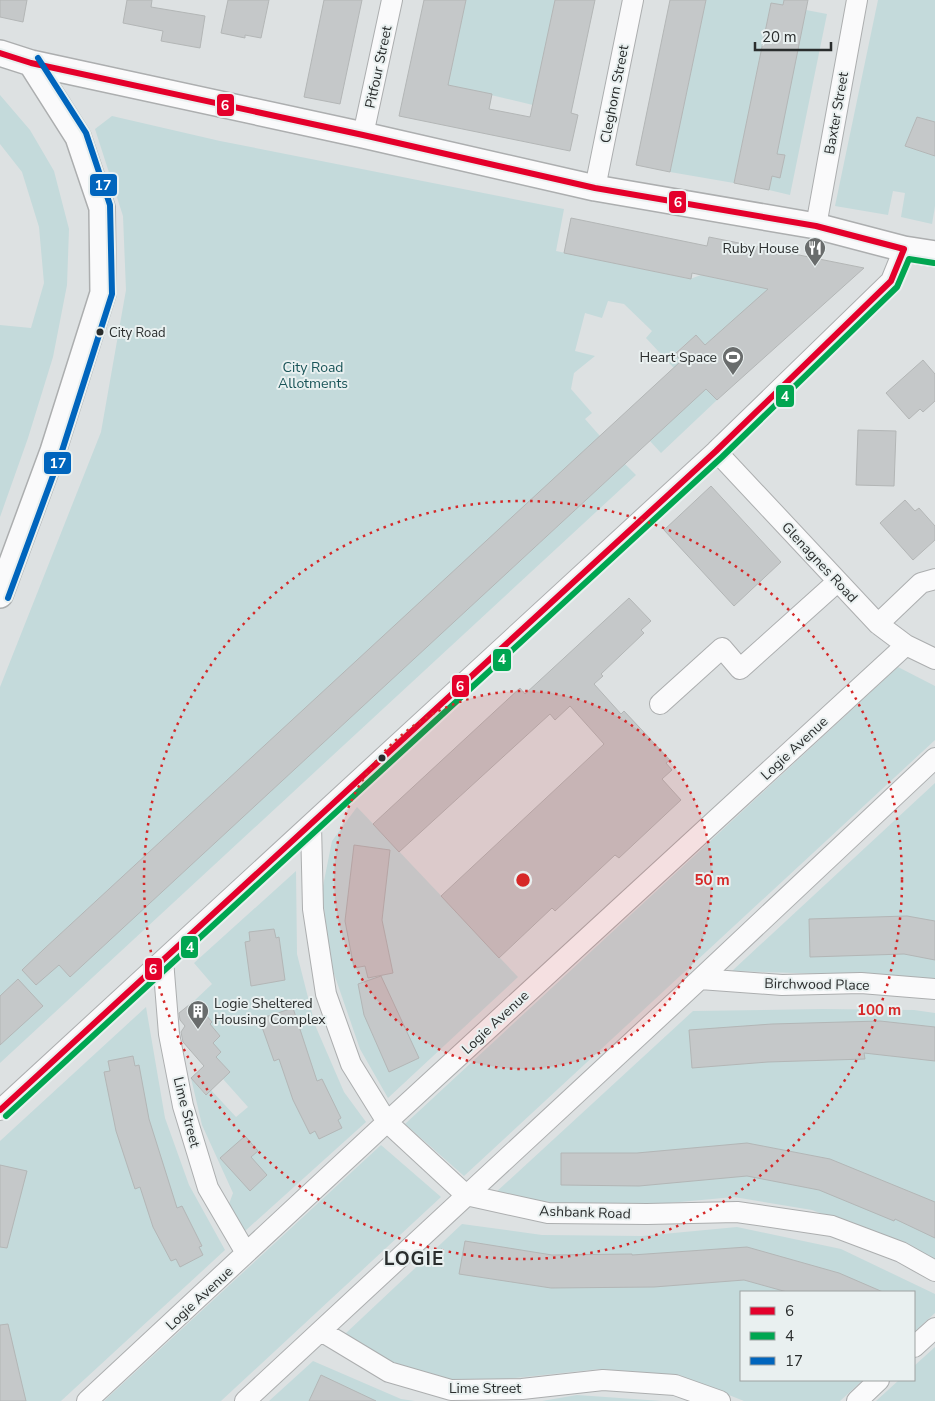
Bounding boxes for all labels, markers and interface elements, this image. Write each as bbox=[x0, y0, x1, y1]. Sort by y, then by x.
scale bar bbox=[755, 20, 831, 52]
street label: Pitfour Street bbox=[360, 24, 397, 110]
text: 20 m bbox=[762, 27, 797, 47]
street label: Cleghorn Street bbox=[596, 43, 633, 145]
street label: Baxter Street bbox=[820, 70, 853, 156]
line badge: 6 bbox=[216, 93, 235, 117]
text: 6 bbox=[221, 96, 229, 115]
line badge: 17 bbox=[89, 173, 118, 197]
text: 17 bbox=[95, 176, 111, 195]
line badge: 6 bbox=[668, 190, 687, 214]
text: 6 bbox=[674, 193, 682, 212]
restaurant icon: Ruby House bbox=[803, 236, 827, 267]
place label: Ruby House bbox=[722, 239, 799, 258]
place label: City Road bbox=[109, 324, 166, 342]
marker: City Road bbox=[95, 327, 105, 337]
sports icon: Heart Space bbox=[721, 345, 745, 376]
place label: Heart Space bbox=[640, 348, 717, 367]
park label: City Road Allotments bbox=[278, 358, 348, 393]
line badge: 4 bbox=[775, 384, 795, 408]
text: 4 bbox=[781, 387, 790, 406]
line badge: 17 bbox=[43, 451, 72, 475]
text: 17 bbox=[50, 454, 66, 473]
street label: Glenagnes Road bbox=[777, 518, 862, 607]
line badge: 4 bbox=[492, 648, 512, 672]
text: 4 bbox=[498, 650, 507, 669]
line badge: 6 bbox=[451, 674, 470, 698]
text: 6 bbox=[456, 677, 464, 696]
street label: Logie Avenue bbox=[757, 712, 832, 784]
unlabelled marker bbox=[377, 753, 387, 763]
text: 50 m bbox=[694, 870, 730, 890]
centre of rings bbox=[514, 871, 532, 889]
line badge: 4 bbox=[180, 935, 199, 959]
text: 4 bbox=[186, 938, 195, 957]
line badge: 6 bbox=[144, 957, 163, 981]
text: 6 bbox=[149, 960, 157, 979]
street label: Birchwood Place bbox=[764, 974, 870, 995]
street label: Logie Avenue bbox=[458, 986, 533, 1058]
place label: Logie Sheltered Housing Complex bbox=[214, 994, 326, 1029]
building icon: Logie Sheltered Housing Complex bbox=[186, 999, 210, 1030]
text: 100 m bbox=[857, 1000, 901, 1020]
street label: Lime Street bbox=[169, 1075, 204, 1149]
street label: Ashbank Road bbox=[539, 1201, 631, 1224]
district label: LOGIE bbox=[384, 1246, 444, 1272]
street label: Logie Avenue bbox=[162, 1262, 237, 1334]
legend bbox=[740, 1291, 915, 1381]
text: 6 bbox=[785, 1301, 794, 1321]
text: 4 bbox=[785, 1326, 794, 1346]
text: 17 bbox=[785, 1351, 803, 1371]
street label: Lime Street bbox=[449, 1379, 521, 1398]

